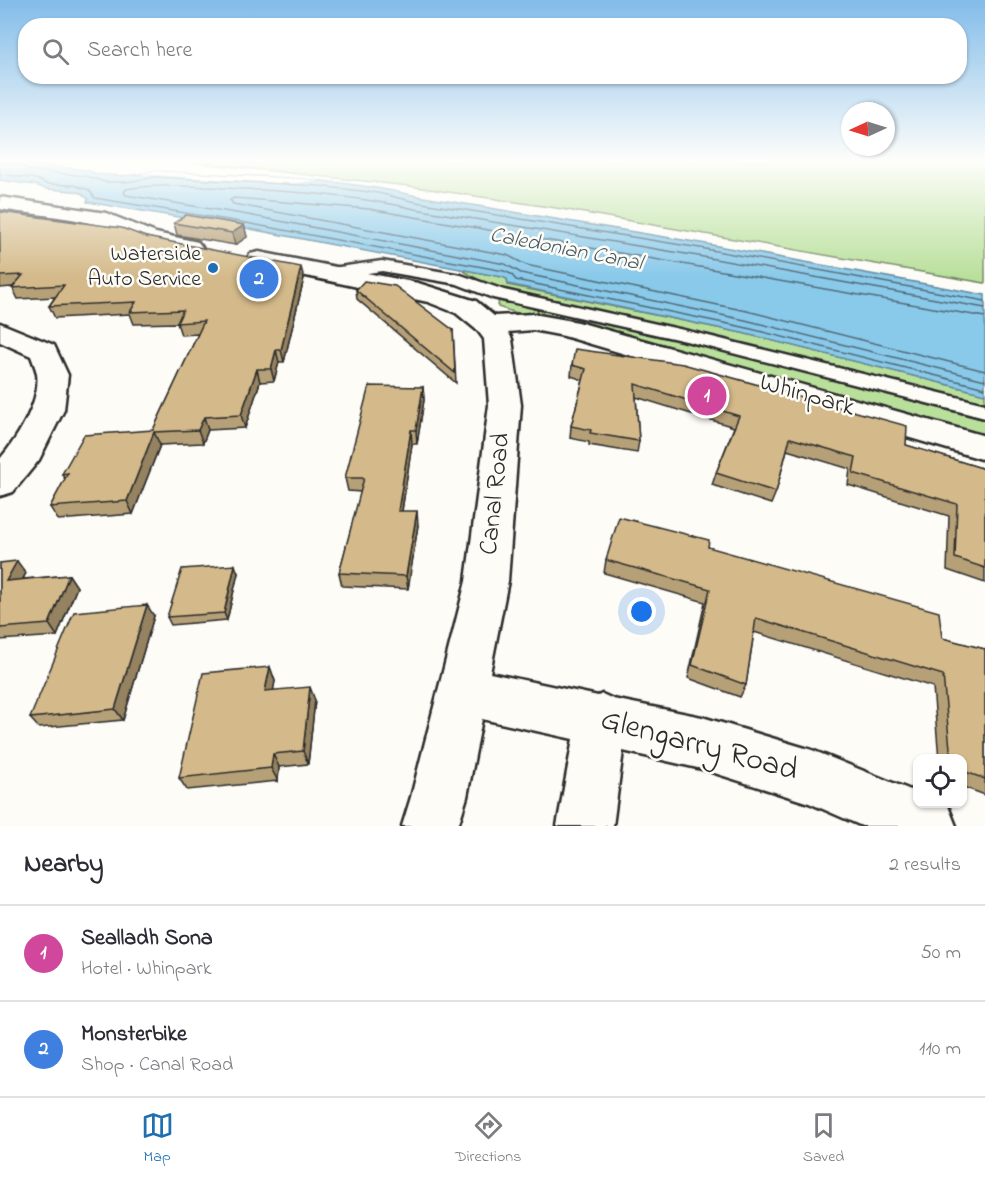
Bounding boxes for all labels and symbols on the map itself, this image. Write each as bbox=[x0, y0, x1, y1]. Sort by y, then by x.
north arrow bbox=[841, 102, 895, 156]
water label: Caledonian Canal bbox=[487, 220, 647, 281]
place label: Waterside Auto Service bbox=[88, 239, 201, 296]
pin: 2 bbox=[240, 256, 278, 302]
marker: Waterside Auto Service bbox=[206, 261, 220, 275]
street label: Whinpark bbox=[755, 364, 860, 428]
pin: 1 bbox=[688, 374, 726, 418]
street label: Canal Road bbox=[471, 431, 521, 557]
your location bbox=[627, 597, 656, 626]
street label: Glengarry Road bbox=[595, 697, 803, 795]

